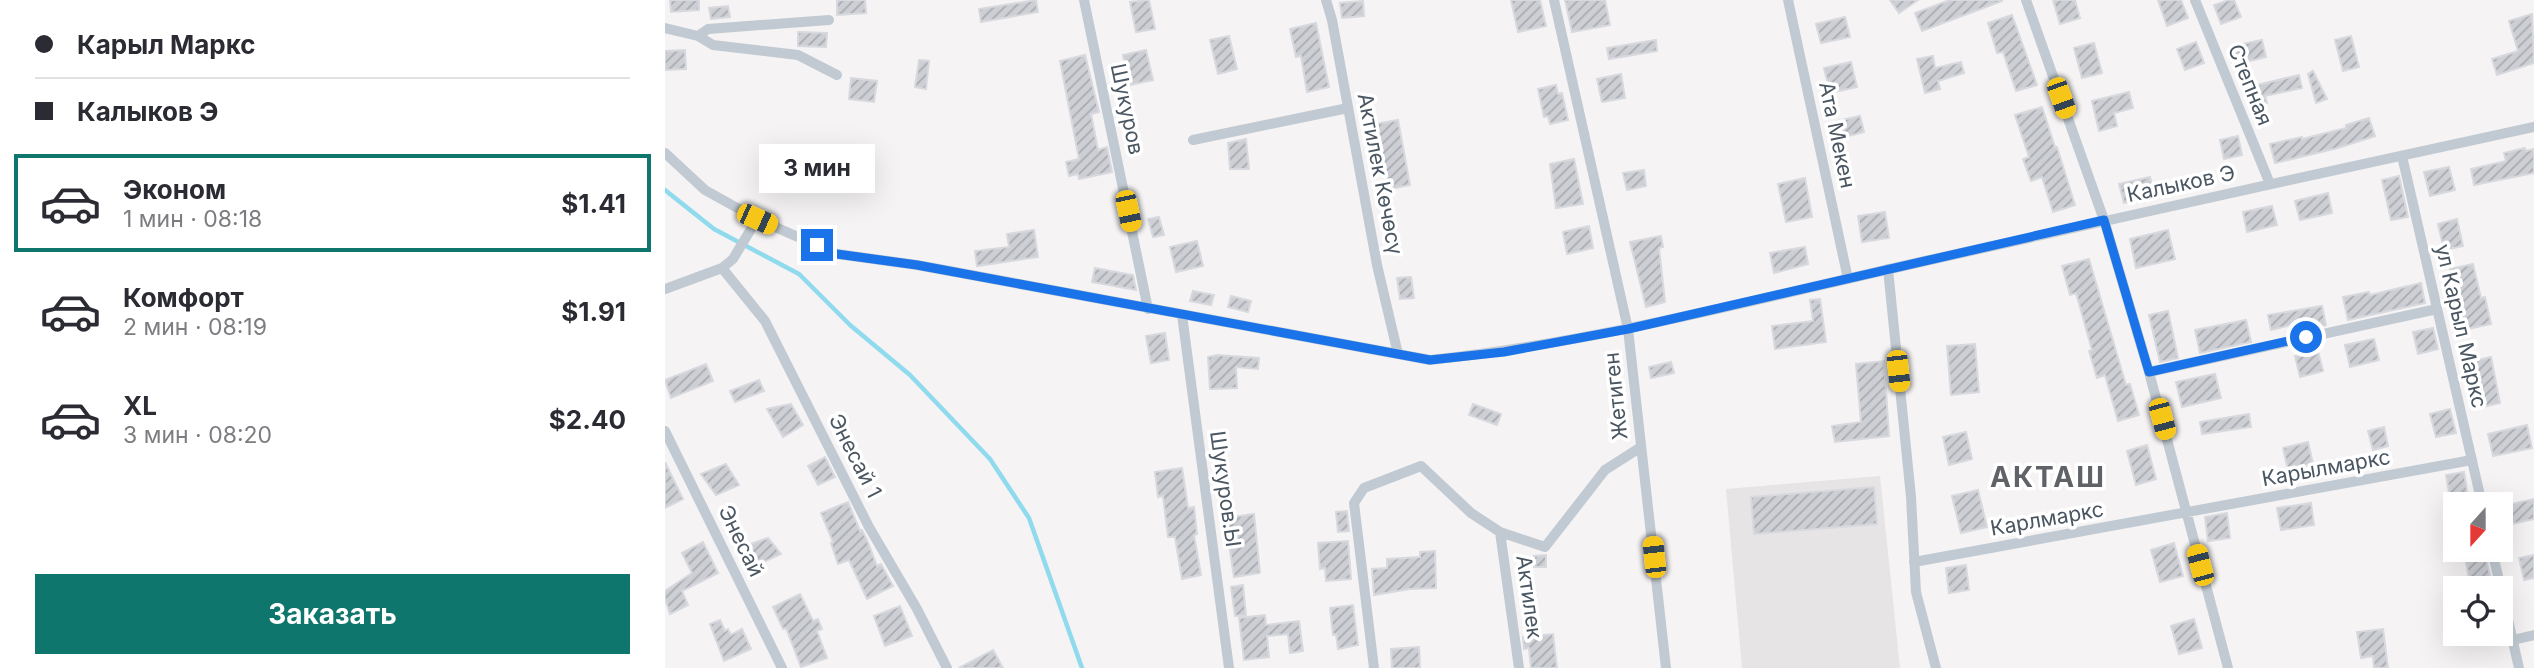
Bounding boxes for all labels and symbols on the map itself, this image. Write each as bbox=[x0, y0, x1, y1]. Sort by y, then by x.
street label: Степная bbox=[2223, 41, 2278, 129]
street label: Шукуров bbox=[1106, 61, 1149, 157]
car bbox=[2044, 75, 2079, 121]
street label: Ата Мекен bbox=[1814, 79, 1861, 190]
street label: Актилек Көчөсү bbox=[1353, 91, 1408, 257]
callout: 3 мин bbox=[759, 144, 875, 192]
street label: Калыков Э bbox=[2124, 160, 2237, 207]
car bbox=[1114, 188, 1143, 234]
car bbox=[734, 201, 781, 237]
route end bbox=[801, 229, 833, 261]
street label: ул Карыл Маркс bbox=[2430, 241, 2493, 410]
route start bbox=[2290, 321, 2322, 353]
car bbox=[1886, 349, 1911, 393]
street label: Жетиген bbox=[1598, 351, 1633, 441]
car bbox=[2147, 396, 2178, 442]
street label: Энесай 1 bbox=[824, 410, 887, 502]
street label: Шукуров.Ы bbox=[1205, 429, 1246, 549]
street label: Карылмаркс bbox=[2260, 444, 2392, 491]
district label: АКТАШ bbox=[1990, 460, 2106, 494]
north arrow bbox=[2443, 492, 2513, 562]
street label: Карлмаркс bbox=[1988, 496, 2106, 541]
street label: Энесай bbox=[713, 501, 769, 581]
car bbox=[1642, 535, 1667, 579]
car bbox=[2185, 542, 2216, 588]
street label: Актилек bbox=[1511, 554, 1548, 641]

